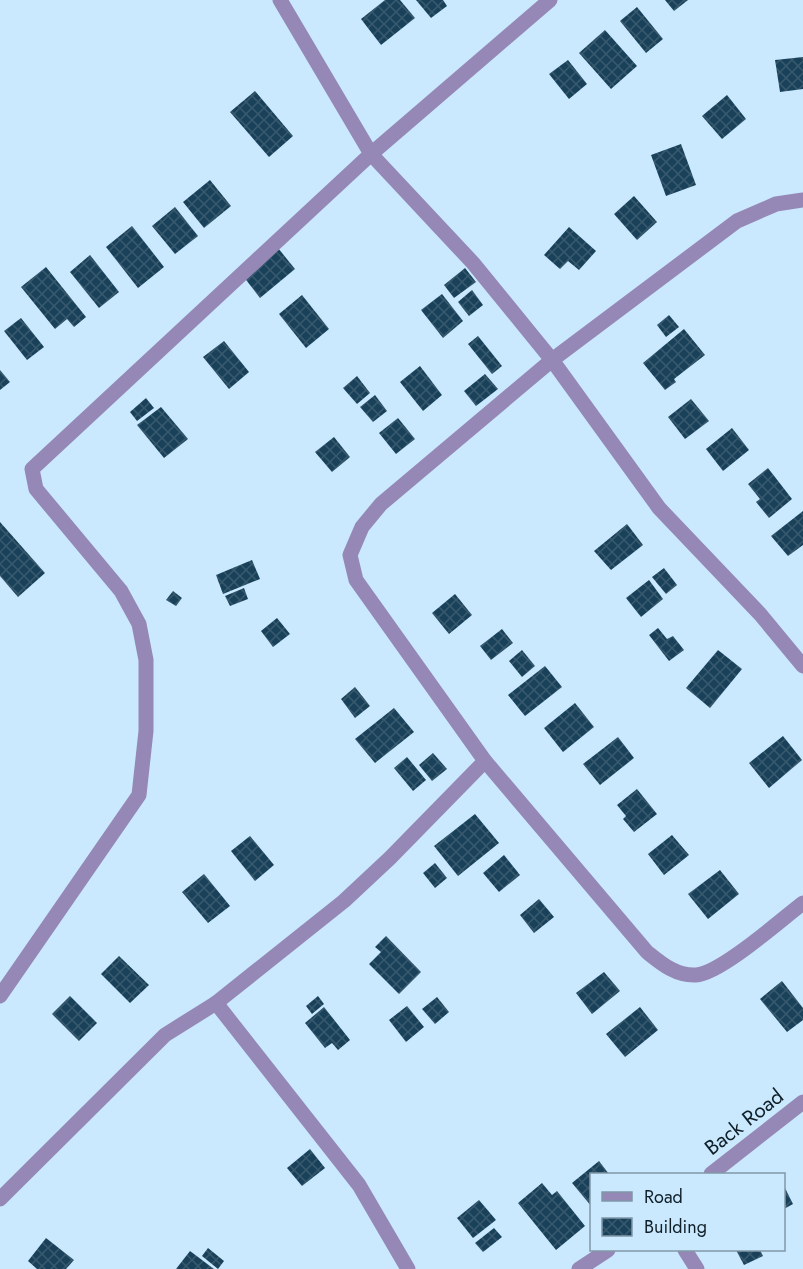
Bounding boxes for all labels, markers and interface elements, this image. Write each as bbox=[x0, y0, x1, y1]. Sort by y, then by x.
street label: Back Road bbox=[698, 1082, 790, 1162]
legend bbox=[590, 1173, 785, 1251]
text: Road bbox=[644, 1184, 683, 1210]
text: Building bbox=[644, 1214, 707, 1240]

